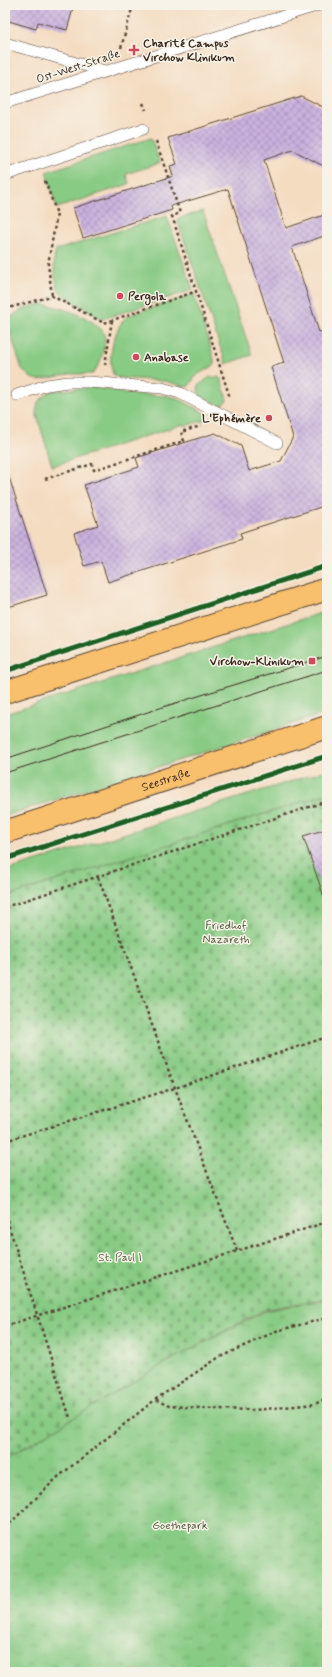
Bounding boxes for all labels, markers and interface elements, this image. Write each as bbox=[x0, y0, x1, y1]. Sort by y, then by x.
place label: Charité Campus Virchow Klinikum bbox=[143, 36, 235, 66]
marker: Charité Campus Virchow Klinikum bbox=[128, 44, 140, 56]
street label: Ost-West-Straße bbox=[34, 46, 122, 88]
place label: Pergola bbox=[128, 289, 167, 306]
marker: Pergola bbox=[115, 291, 125, 301]
place label: Anabase bbox=[144, 350, 189, 366]
marker: Anabase bbox=[131, 352, 141, 362]
place label: L'Ephémère bbox=[202, 411, 261, 427]
marker: L'Ephémère bbox=[264, 413, 274, 423]
place label: Virchow-Klinikum bbox=[210, 654, 304, 670]
marker: Virchow-Klinikum bbox=[307, 656, 317, 666]
street label: Seestraße bbox=[140, 765, 192, 796]
park label: Friedhof Nazareth bbox=[202, 918, 250, 948]
park label: St. Paul I bbox=[98, 1250, 142, 1266]
park label: Goethepark bbox=[152, 1518, 208, 1534]

